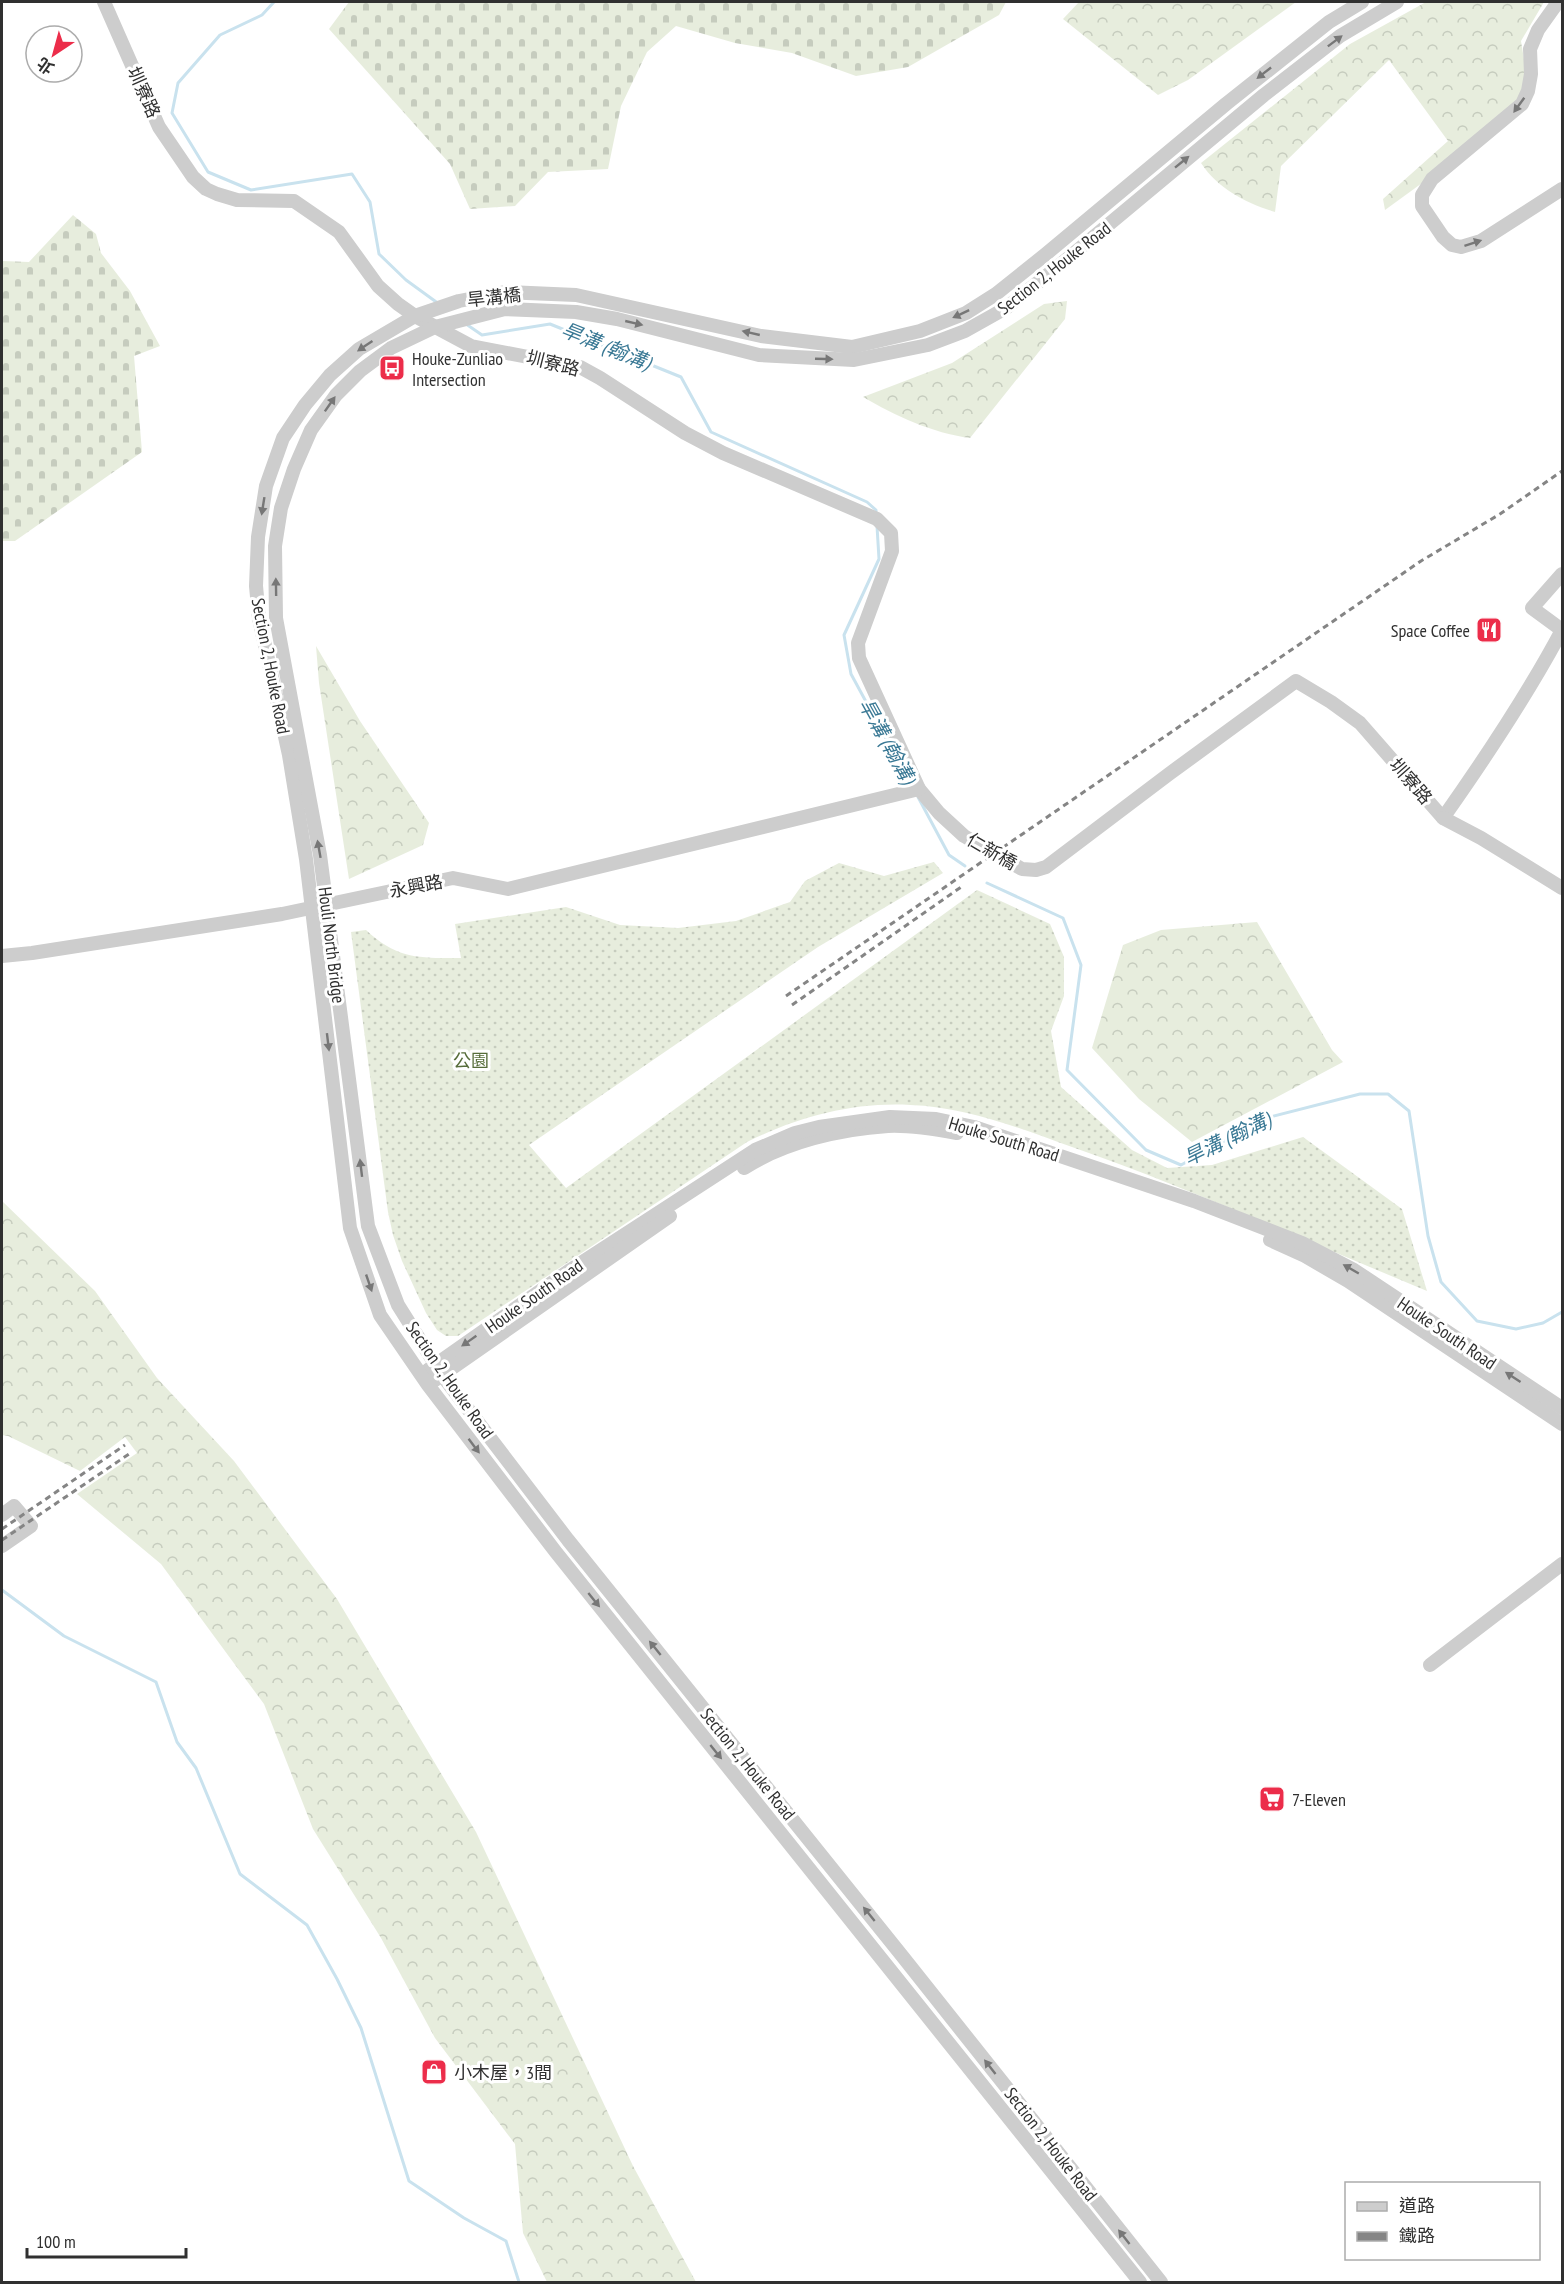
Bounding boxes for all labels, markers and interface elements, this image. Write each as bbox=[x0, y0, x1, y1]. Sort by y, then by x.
north arrow bbox=[24, 24, 84, 84]
one-way arrow bbox=[1327, 35, 1342, 47]
text: 北 bbox=[33, 53, 58, 79]
street label: 圳寮路 bbox=[123, 63, 165, 121]
one-way arrow bbox=[1257, 66, 1272, 78]
one-way arrow bbox=[1513, 97, 1525, 113]
one-way arrow bbox=[1174, 156, 1189, 169]
street label: Section 2, Houke Road bbox=[993, 217, 1115, 319]
one-way arrow bbox=[1464, 238, 1482, 248]
street label: 旱溝橋 bbox=[466, 283, 522, 311]
one-way arrow bbox=[953, 310, 970, 319]
water label: 旱溝 (翰溝) bbox=[558, 316, 656, 376]
one-way arrow bbox=[624, 318, 643, 328]
one-way arrow bbox=[742, 328, 761, 338]
one-way arrow bbox=[356, 340, 373, 351]
street label: 圳寮路 bbox=[524, 345, 582, 381]
place label: Houke-Zunliao Intersection bbox=[412, 347, 503, 391]
bus stop icon: Houke-Zunliao Intersection bbox=[377, 353, 407, 383]
one-way arrow bbox=[815, 354, 834, 363]
one-way arrow bbox=[324, 396, 336, 412]
one-way arrow bbox=[258, 496, 267, 515]
one-way arrow bbox=[271, 577, 281, 596]
street label: Section 2, Houke Road bbox=[247, 596, 295, 736]
restaurant icon: Space Coffee bbox=[1474, 615, 1504, 645]
place label: Space Coffee bbox=[1391, 619, 1470, 642]
water label: 旱溝 (翰溝) bbox=[853, 694, 922, 790]
street label: 圳寮路 bbox=[1385, 753, 1437, 809]
street label: 仁新橋 bbox=[963, 828, 1021, 874]
one-way arrow bbox=[314, 840, 323, 859]
street label: 永興路 bbox=[387, 870, 445, 902]
street label: Houli North Bridge bbox=[313, 886, 351, 1004]
one-way arrow bbox=[323, 1033, 333, 1052]
park label: 公園 bbox=[453, 1049, 489, 1072]
water label: 旱溝 (翰溝) bbox=[1179, 1106, 1277, 1171]
street label: Houke South Road bbox=[946, 1111, 1062, 1167]
one-way arrow bbox=[356, 1158, 365, 1177]
street label: Houke South Road bbox=[481, 1254, 587, 1338]
one-way arrow bbox=[1342, 1264, 1359, 1274]
one-way arrow bbox=[365, 1274, 375, 1292]
street label: Houke South Road bbox=[1393, 1292, 1501, 1374]
street label: Section 2, Houke Road bbox=[401, 1317, 499, 1443]
one-way arrow bbox=[462, 1335, 478, 1347]
one-way arrow bbox=[1505, 1372, 1521, 1383]
one-way arrow bbox=[468, 1438, 480, 1453]
one-way arrow bbox=[588, 1592, 601, 1608]
one-way arrow bbox=[648, 1640, 661, 1656]
street label: Section 2, Houke Road bbox=[696, 1703, 800, 1825]
one-way arrow bbox=[709, 1744, 722, 1760]
supermarket icon: 7-Eleven bbox=[1257, 1784, 1287, 1814]
place label: 7-Eleven bbox=[1292, 1788, 1346, 1811]
one-way arrow bbox=[863, 1907, 876, 1922]
shop icon: 小木屋，3間 bbox=[419, 2057, 449, 2087]
one-way arrow bbox=[985, 2060, 997, 2075]
place label: 小木屋，3間 bbox=[454, 2061, 552, 2084]
street label: Section 2, Houke Road bbox=[1000, 2083, 1102, 2205]
legend bbox=[1345, 2182, 1540, 2260]
text: 道路 bbox=[1399, 2194, 1435, 2217]
scale bar bbox=[27, 2221, 186, 2259]
text: 鐵路 bbox=[1399, 2224, 1435, 2247]
one-way arrow bbox=[1119, 2229, 1131, 2244]
text: 100 m bbox=[36, 2230, 76, 2253]

